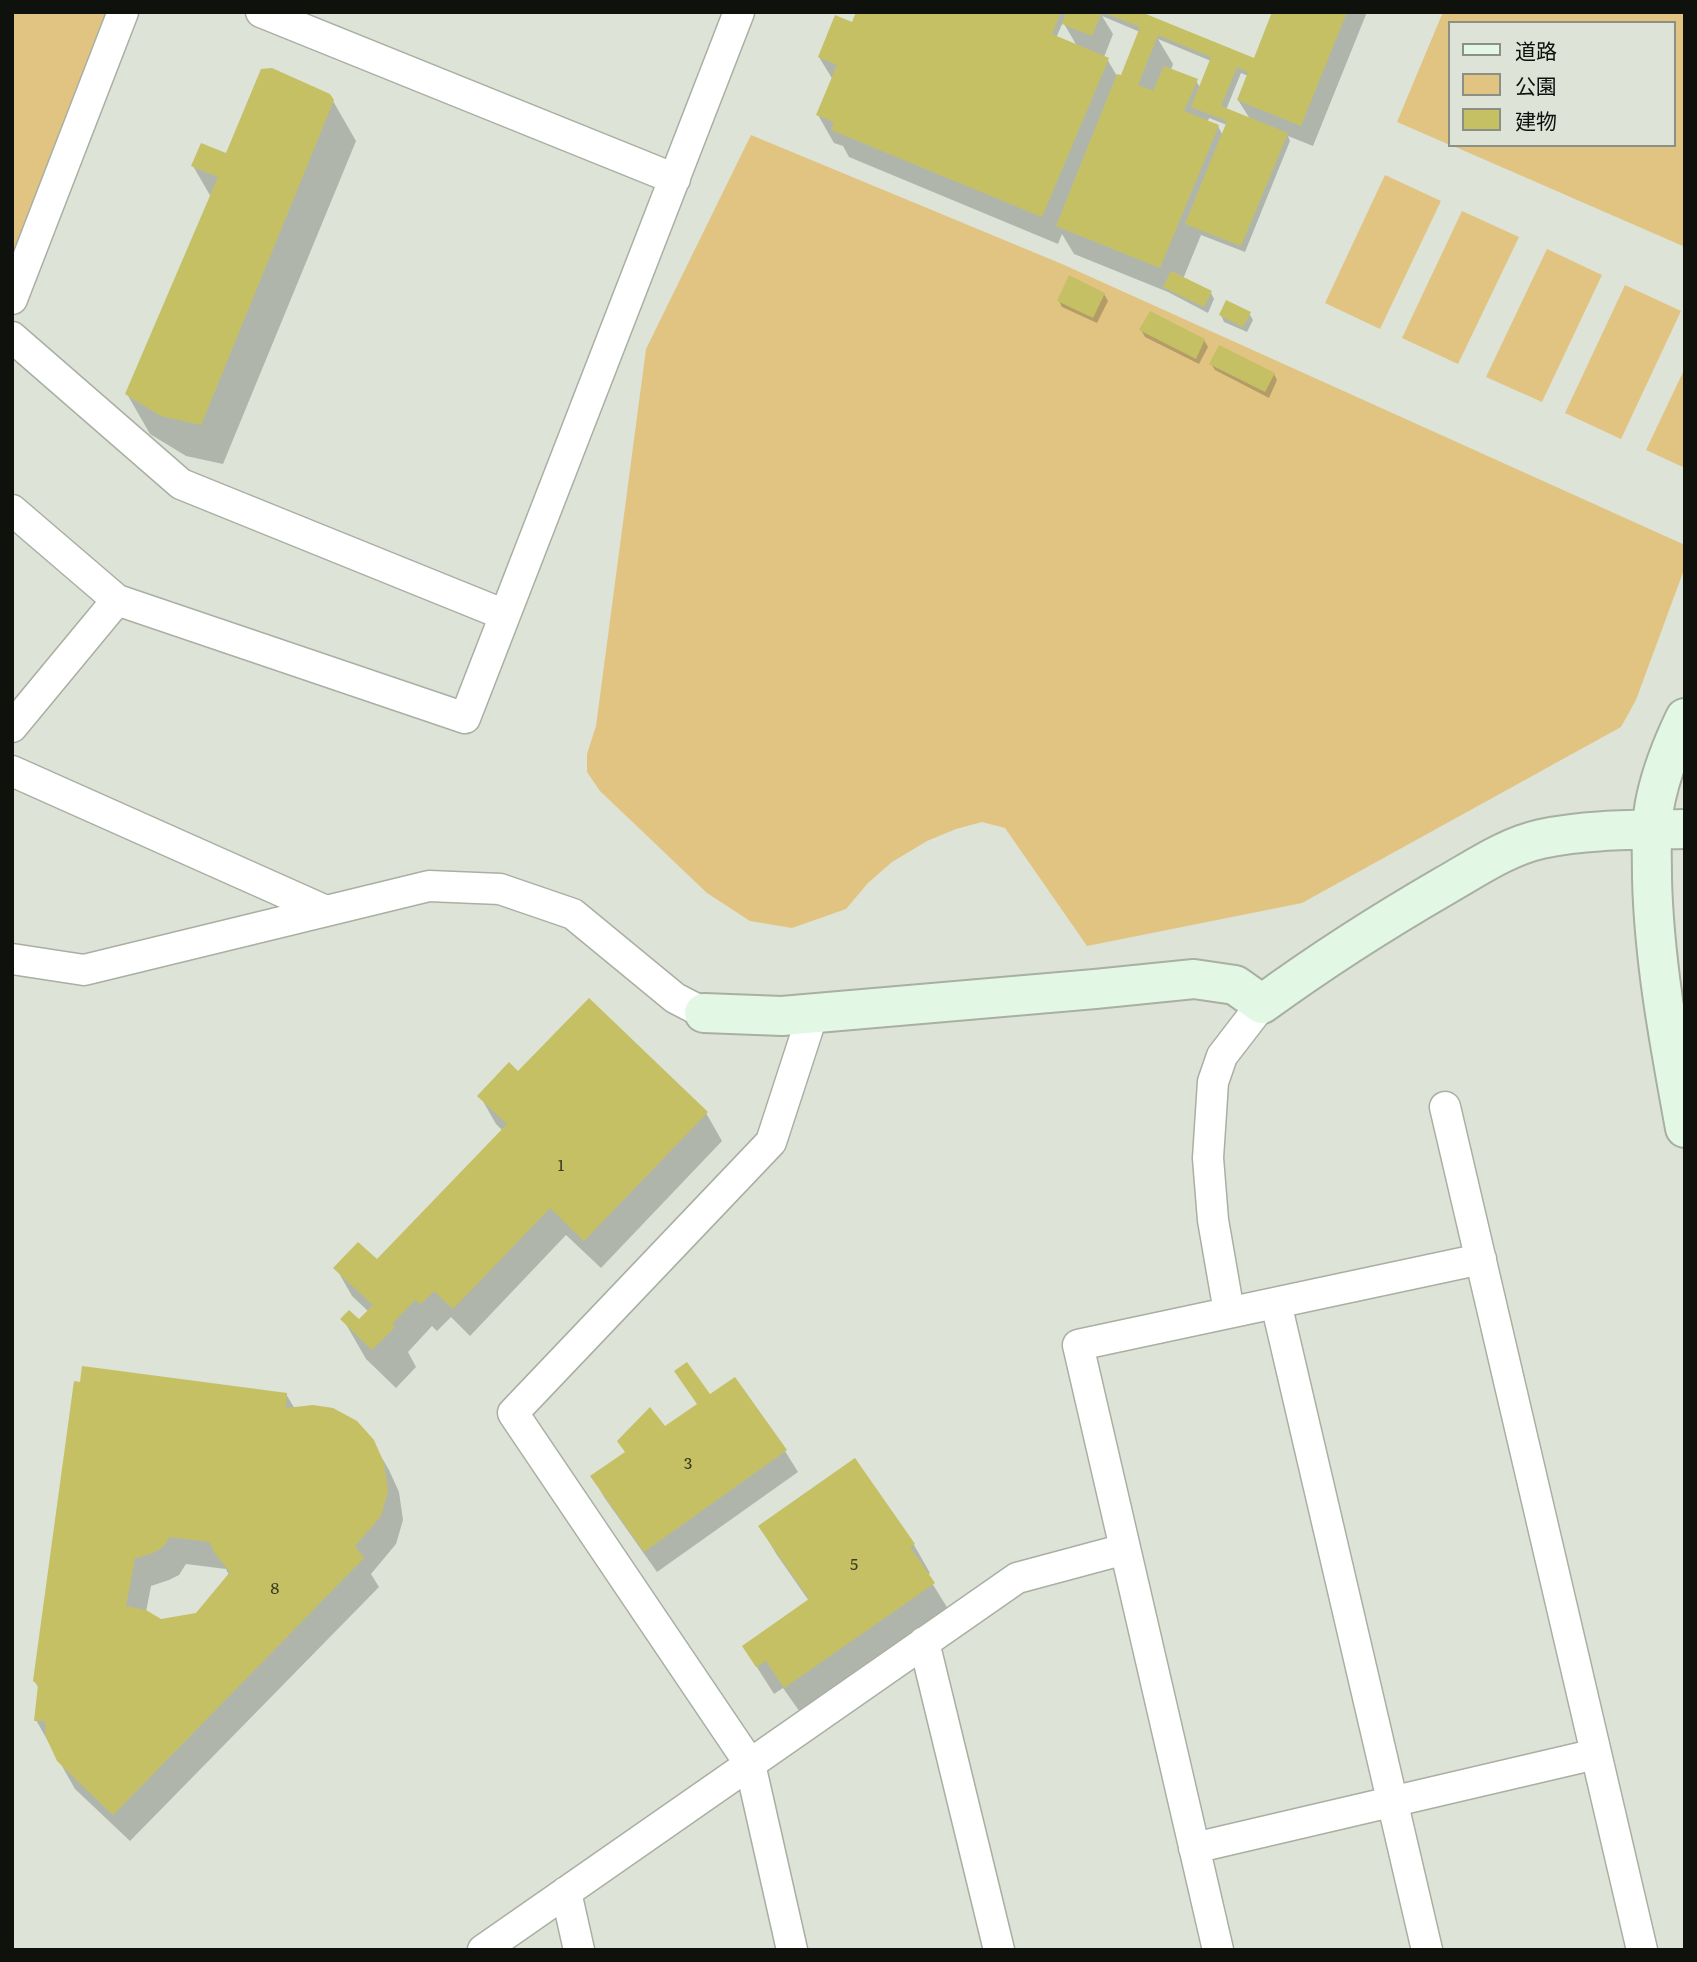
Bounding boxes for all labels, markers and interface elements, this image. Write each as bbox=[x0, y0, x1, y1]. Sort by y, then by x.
legend bbox=[1448, 21, 1676, 147]
text: 道路 bbox=[1515, 34, 1557, 65]
text: 公園 bbox=[1515, 69, 1557, 100]
text: 建物 bbox=[1515, 104, 1557, 135]
house number: 1 bbox=[558, 1156, 564, 1176]
house number: 3 bbox=[684, 1454, 692, 1474]
house number: 5 bbox=[850, 1555, 858, 1575]
house number: 8 bbox=[271, 1579, 279, 1599]

